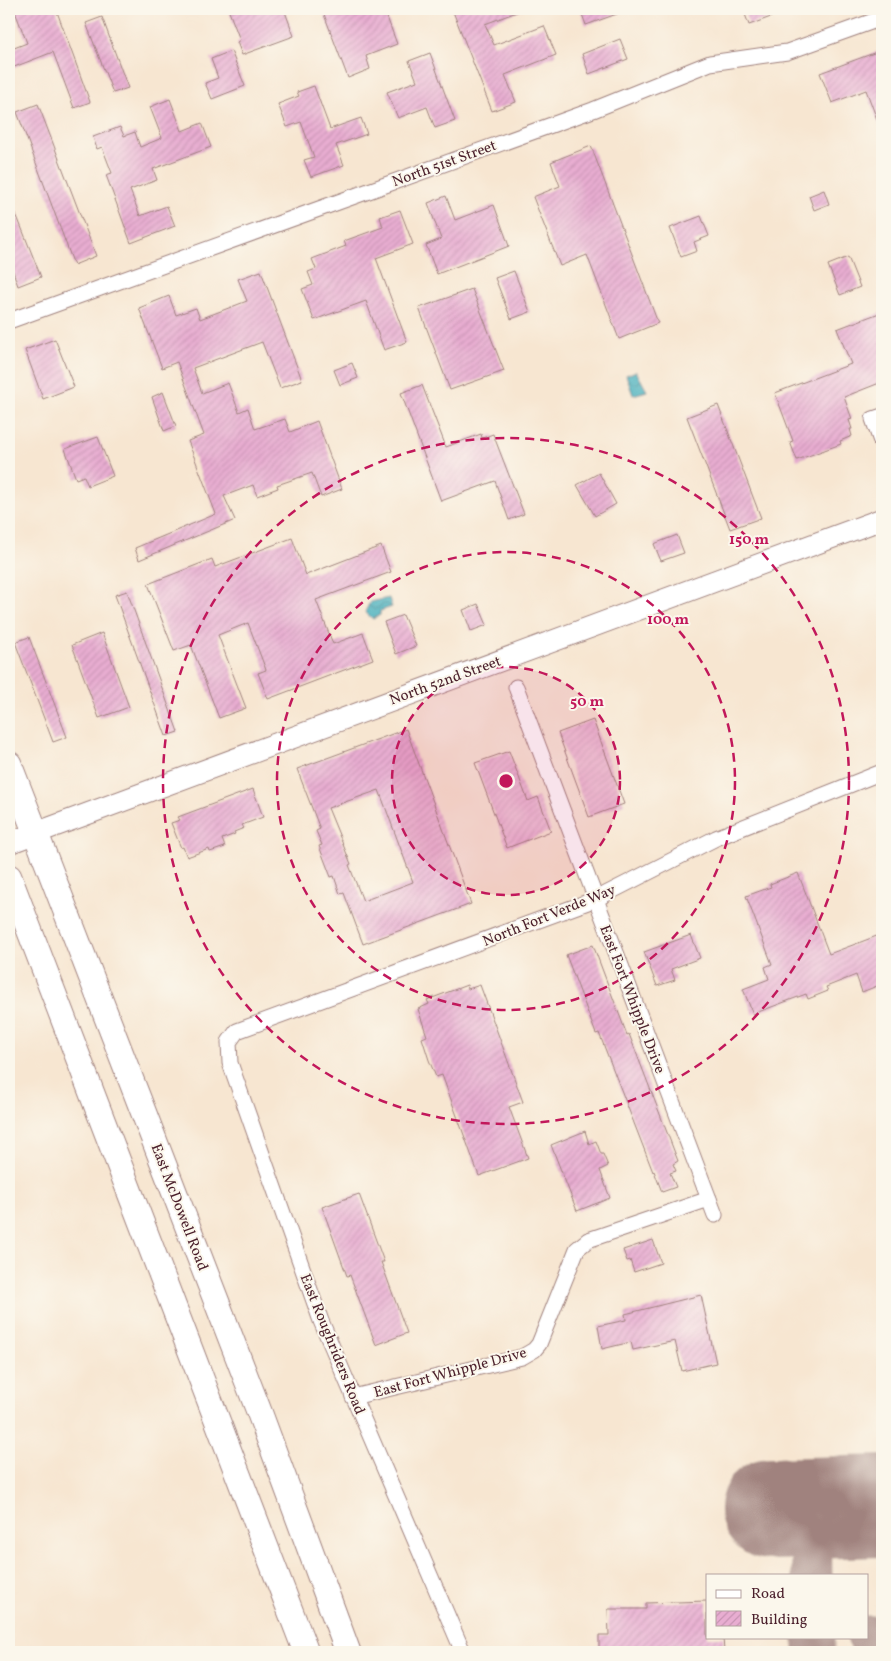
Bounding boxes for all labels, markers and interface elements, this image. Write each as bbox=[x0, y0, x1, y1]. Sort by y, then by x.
street label: North 51st Street bbox=[389, 136, 500, 193]
text: 150 m bbox=[729, 530, 769, 551]
text: 100 m bbox=[647, 610, 690, 631]
street label: North 52nd Street bbox=[387, 651, 504, 711]
text: 50 m bbox=[570, 692, 604, 713]
centre of rings bbox=[497, 772, 515, 790]
street label: North Fort Verde Way bbox=[480, 880, 619, 953]
street label: East Fort Whipple Drive bbox=[594, 922, 670, 1077]
street label: East McDowell Road bbox=[145, 1141, 213, 1274]
street label: East Roughriders Road bbox=[294, 1271, 369, 1418]
street label: East Fort Whipple Drive bbox=[372, 1343, 529, 1404]
legend bbox=[706, 1574, 868, 1638]
text: Road bbox=[751, 1584, 785, 1605]
text: Building bbox=[751, 1610, 808, 1631]

